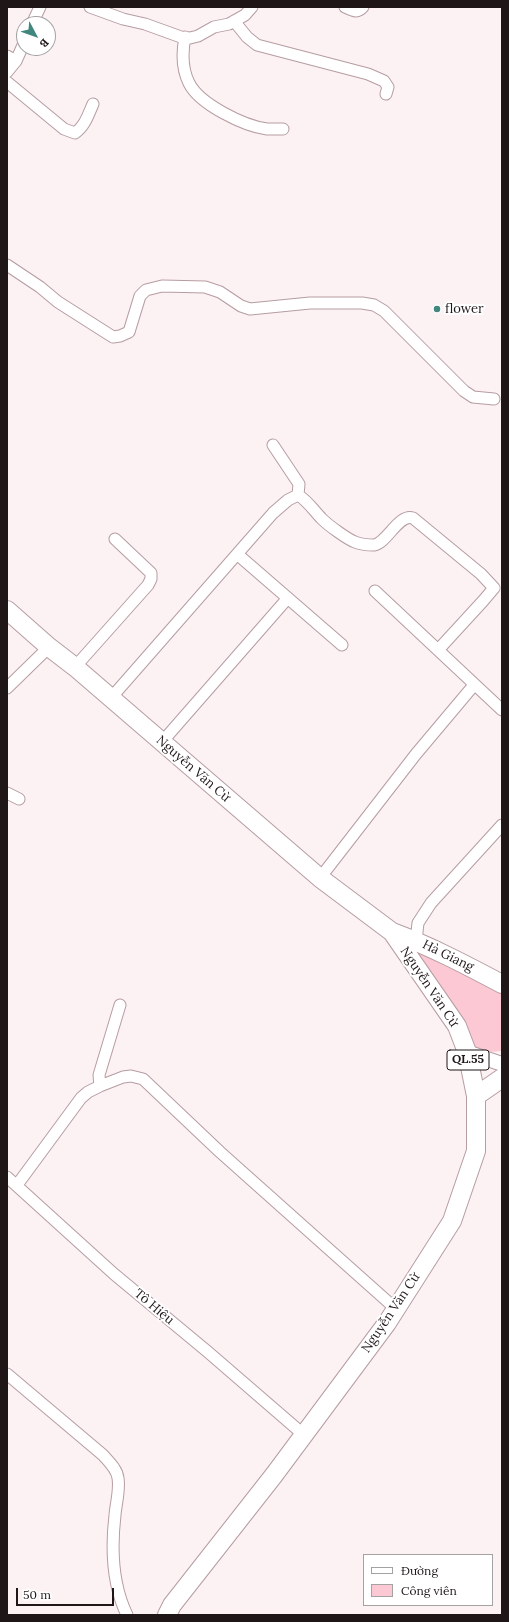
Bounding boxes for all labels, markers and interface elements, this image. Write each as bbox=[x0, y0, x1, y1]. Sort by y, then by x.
north arrow bbox=[16, 16, 56, 56]
text: B bbox=[37, 36, 52, 51]
place label: flower bbox=[445, 301, 484, 317]
marker: flower bbox=[432, 304, 442, 314]
street label: Nguyễn Văn Cừ bbox=[153, 733, 233, 805]
street label: Hà Giang bbox=[420, 937, 476, 975]
street label: Nguyễn Văn Cừ bbox=[397, 944, 461, 1030]
road number: QL.55 bbox=[447, 1050, 489, 1070]
street label: Nguyễn Văn Cừ bbox=[359, 1270, 423, 1356]
street label: Tô Hiệu bbox=[131, 1286, 177, 1328]
legend bbox=[363, 1554, 493, 1606]
text: Đường bbox=[401, 1563, 438, 1578]
scale bar bbox=[18, 1580, 116, 1606]
text: Công viên bbox=[401, 1583, 457, 1598]
text: 50 m bbox=[23, 1587, 51, 1602]

